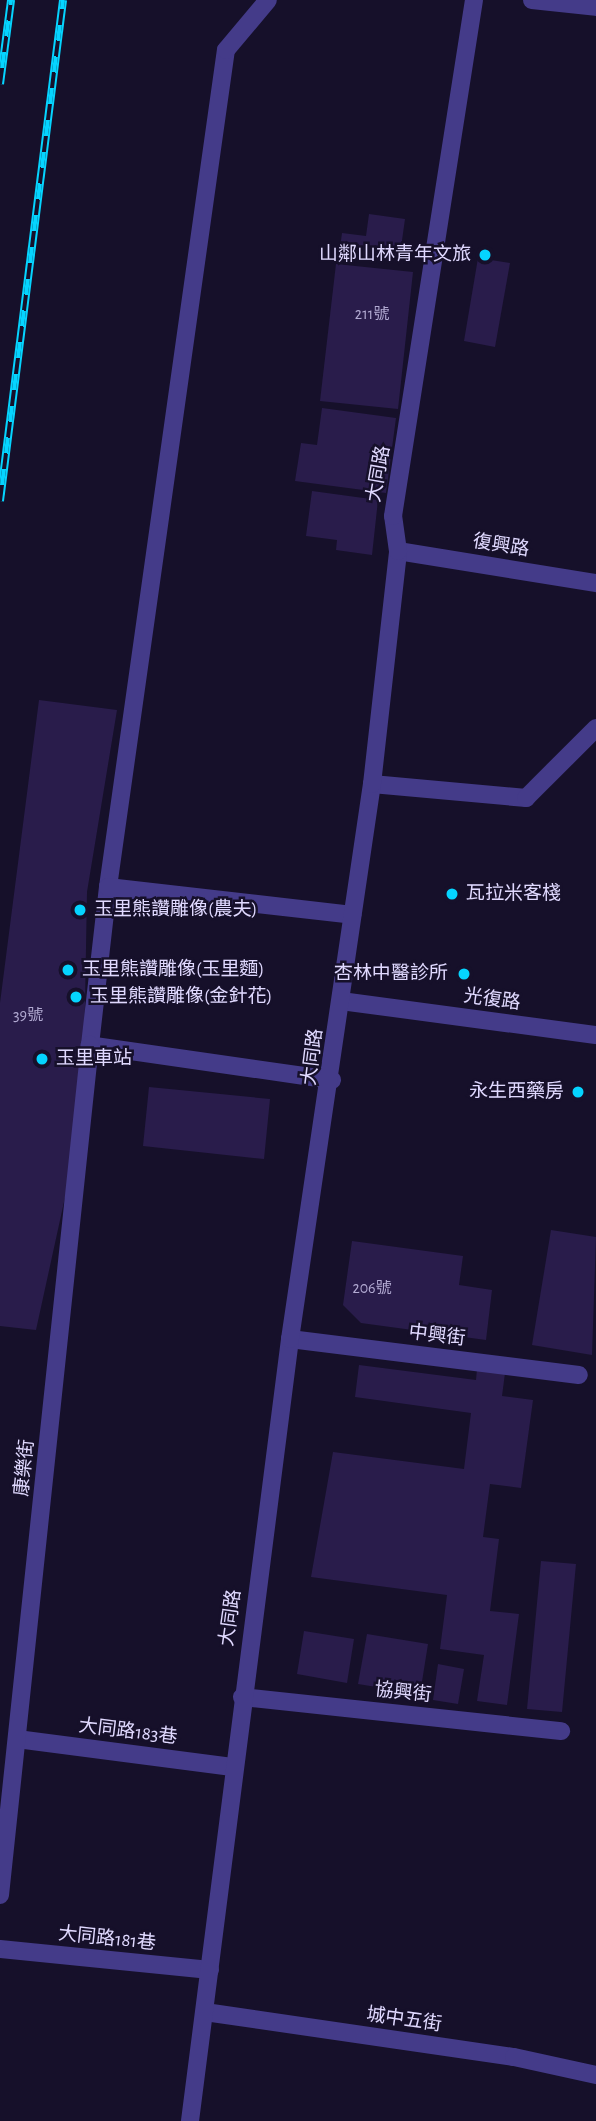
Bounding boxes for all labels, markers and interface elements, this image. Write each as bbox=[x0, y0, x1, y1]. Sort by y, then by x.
place label: 山鄰山林青年文旅 bbox=[319, 244, 471, 266]
marker: 山鄰山林青年文旅 bbox=[477, 247, 493, 263]
house number: 211號 bbox=[355, 304, 389, 324]
street label: 大同路 bbox=[363, 444, 395, 504]
street label: 復興路 bbox=[471, 530, 531, 562]
place label: 瓦拉米客棧 bbox=[466, 883, 561, 905]
marker: 瓦拉米客棧 bbox=[444, 886, 460, 902]
place label: 玉里熊讚雕像(農夫) bbox=[94, 899, 257, 921]
marker: 玉里熊讚雕像(農夫) bbox=[72, 902, 88, 918]
place label: 玉里熊讚雕像(玉里麵) bbox=[82, 959, 264, 981]
marker: 玉里熊讚雕像(玉里麵) bbox=[60, 962, 76, 978]
place label: 杏林中醫診所 bbox=[334, 963, 448, 985]
marker: 杏林中醫診所 bbox=[454, 964, 474, 984]
street label: 光復路 bbox=[462, 985, 522, 1015]
place label: 玉里熊讚雕像(金針花) bbox=[90, 986, 272, 1008]
marker: 玉里熊讚雕像(金針花) bbox=[68, 989, 84, 1005]
house number: 39號 bbox=[13, 1005, 43, 1025]
street label: 大同路 bbox=[298, 1027, 328, 1087]
place label: 玉里車站 bbox=[56, 1048, 132, 1070]
marker: 玉里車站 bbox=[34, 1051, 50, 1067]
place label: 永生西藥房 bbox=[469, 1081, 564, 1103]
marker: 永生西藥房 bbox=[570, 1084, 586, 1100]
house number: 206號 bbox=[352, 1278, 392, 1298]
street label: 中興街 bbox=[407, 1321, 467, 1351]
street label: 康樂街 bbox=[11, 1438, 39, 1498]
street label: 大同路 bbox=[216, 1588, 246, 1648]
street label: 協興街 bbox=[373, 1679, 433, 1707]
street label: 大同路183巷 bbox=[77, 1715, 179, 1749]
street label: 大同路181巷 bbox=[57, 1923, 157, 1955]
street label: 城中五街 bbox=[365, 2003, 443, 2037]

